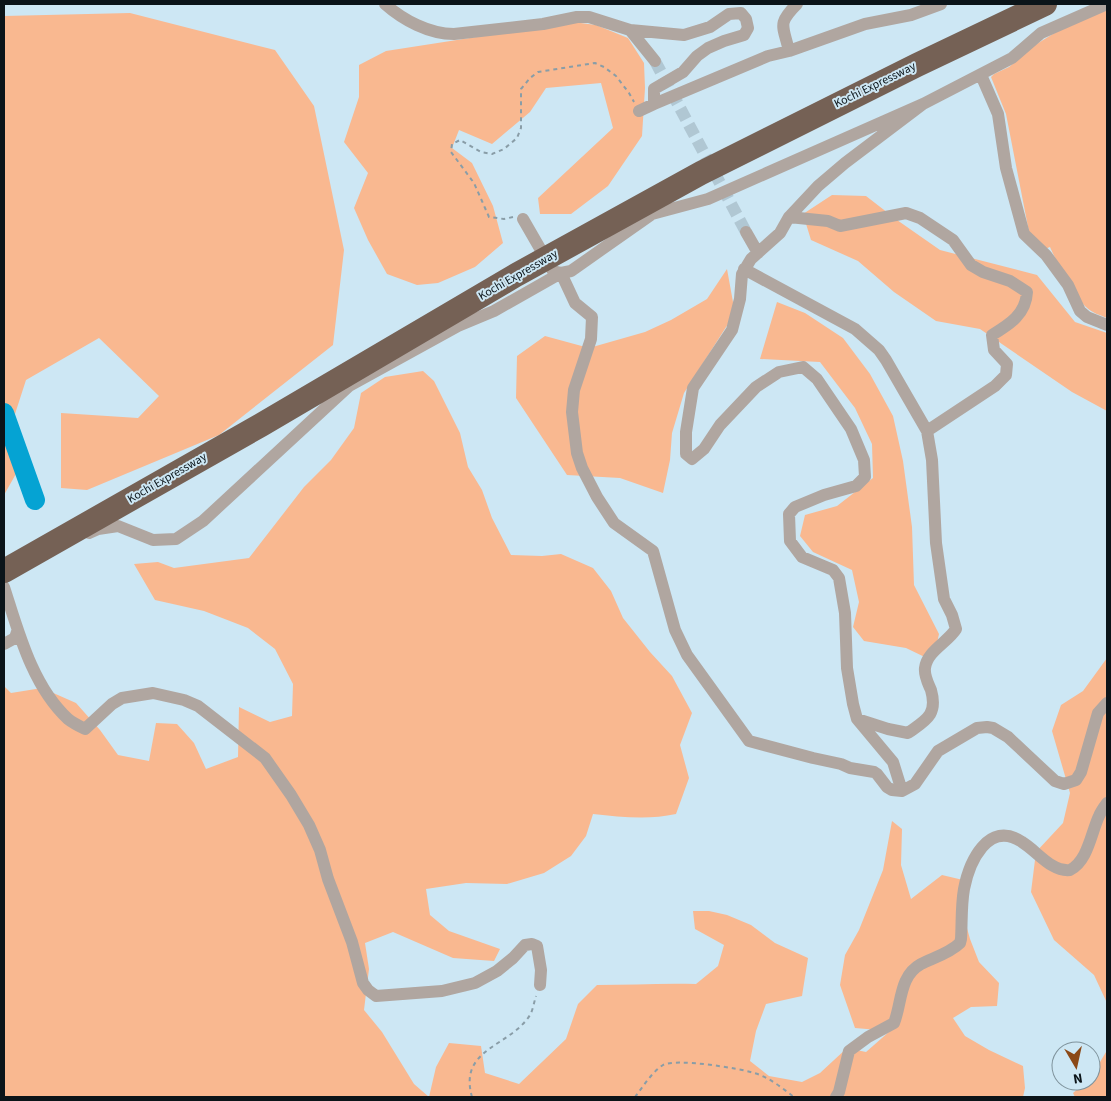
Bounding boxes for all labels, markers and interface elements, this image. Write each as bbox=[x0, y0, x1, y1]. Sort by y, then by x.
street label: Kochi Expressway bbox=[831, 58, 919, 112]
street label: Kochi Expressway bbox=[475, 245, 561, 305]
street label: Kochi Expressway bbox=[124, 448, 210, 508]
north arrow bbox=[1051, 1041, 1101, 1091]
text: N bbox=[1072, 1067, 1084, 1088]

